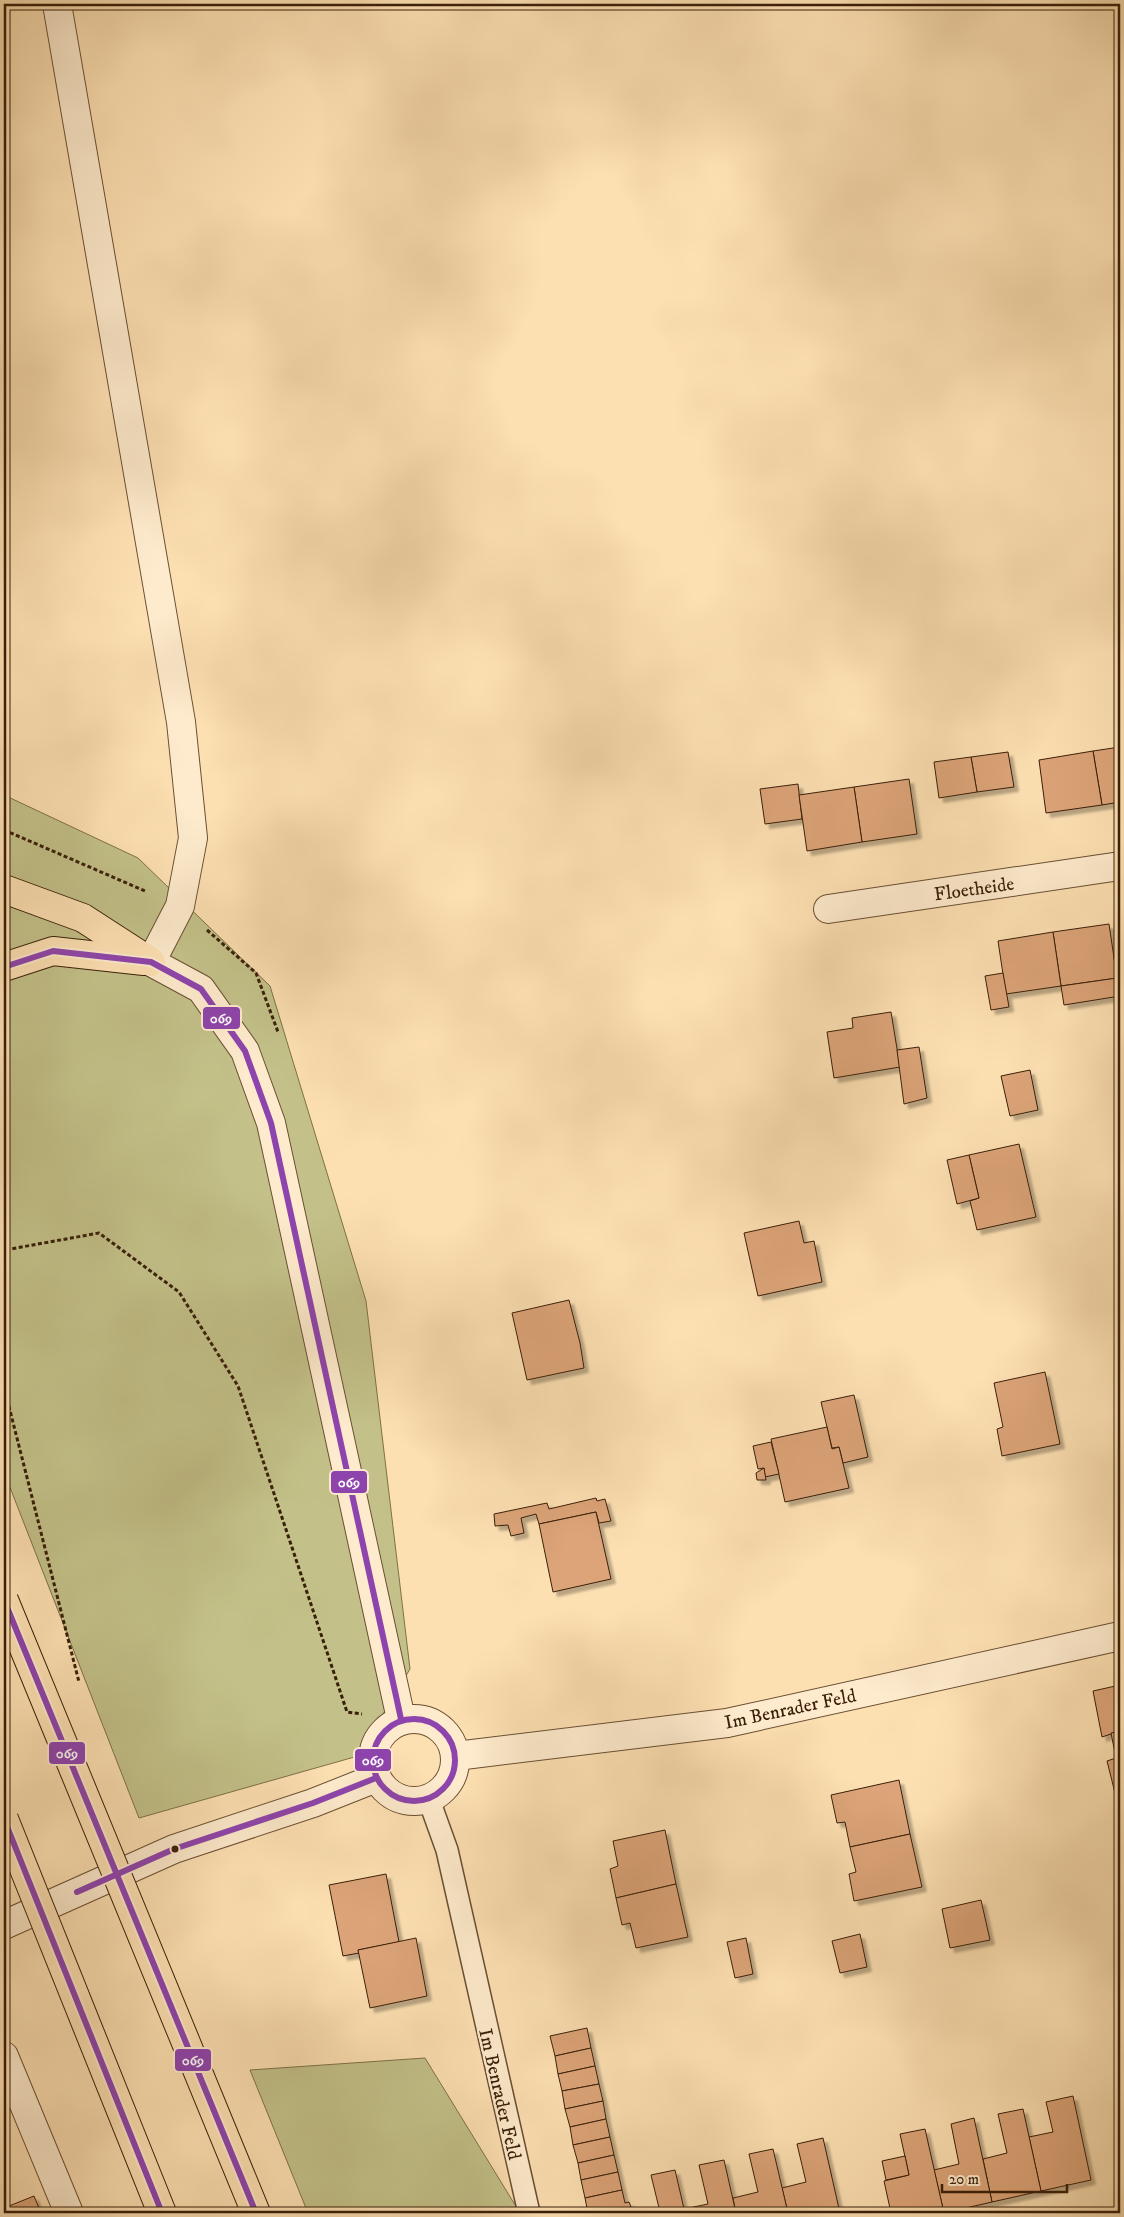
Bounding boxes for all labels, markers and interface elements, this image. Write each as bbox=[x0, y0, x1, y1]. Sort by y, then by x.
street label: Floetheide bbox=[933, 872, 1016, 906]
line badge: 069 bbox=[202, 1006, 241, 1030]
text: 069 bbox=[210, 1010, 232, 1028]
line badge: 069 bbox=[330, 1470, 368, 1494]
text: 069 bbox=[338, 1474, 360, 1492]
street label: Im Benrader Feld bbox=[722, 1684, 859, 1735]
line badge: 069 bbox=[48, 1741, 86, 1765]
text: 069 bbox=[56, 1745, 78, 1763]
line badge: 069 bbox=[354, 1748, 392, 1772]
text: 069 bbox=[362, 1752, 384, 1770]
unlabelled marker bbox=[170, 1844, 180, 1854]
street label: Im Benrader Feld bbox=[473, 2027, 526, 2163]
line badge: 069 bbox=[174, 2048, 212, 2072]
text: 069 bbox=[182, 2052, 204, 2070]
scale bar bbox=[942, 2162, 1066, 2194]
text: 20 m bbox=[949, 2170, 979, 2189]

